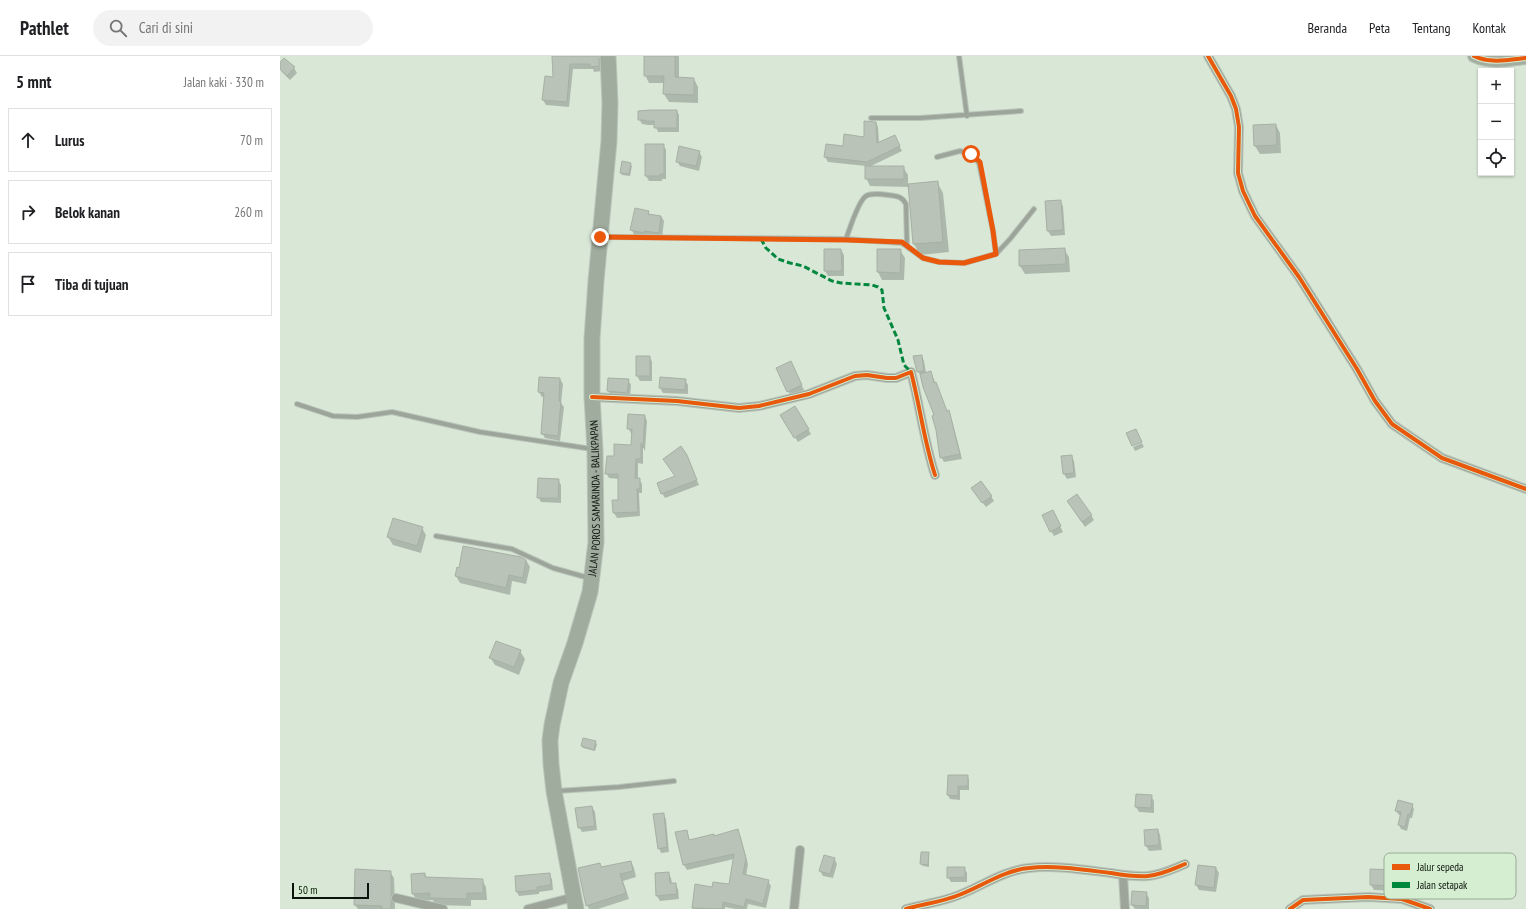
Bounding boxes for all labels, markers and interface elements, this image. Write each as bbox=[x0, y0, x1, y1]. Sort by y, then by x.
search box bbox=[93, 10, 373, 46]
text: Pathlet bbox=[20, 16, 69, 40]
icon: search bbox=[107, 17, 129, 39]
text: Cari di sini bbox=[139, 18, 193, 37]
text: Beranda bbox=[1307, 19, 1347, 37]
text: Peta bbox=[1369, 19, 1390, 37]
text: Tentang bbox=[1412, 19, 1451, 37]
text: Kontak bbox=[1473, 19, 1506, 37]
map controls bbox=[1478, 68, 1514, 176]
button: + bbox=[1478, 68, 1514, 104]
text: 5 mnt bbox=[16, 71, 51, 93]
text: Jalan kaki · 330 m bbox=[184, 74, 264, 91]
button: − bbox=[1478, 104, 1514, 140]
icon: ahead bbox=[17, 129, 39, 151]
text: Lurus bbox=[55, 131, 84, 150]
text: 70 m bbox=[240, 132, 263, 149]
button: locate bbox=[1478, 140, 1514, 176]
route start bbox=[962, 145, 980, 163]
icon: right bbox=[17, 201, 39, 223]
text: Belok kanan bbox=[55, 203, 120, 222]
text: 260 m bbox=[234, 204, 263, 221]
route end bbox=[591, 228, 609, 246]
icon: arrive bbox=[17, 273, 39, 295]
text: Tiba di tujuan bbox=[55, 275, 129, 294]
street label: JALAN POROS SAMARINDA - BALIKPAPAN bbox=[585, 420, 603, 578]
legend bbox=[1384, 853, 1516, 899]
text: Jalur sepeda bbox=[1416, 860, 1464, 874]
text: Jalan setapak bbox=[1416, 878, 1468, 892]
scale bar bbox=[292, 881, 369, 900]
text: 50 m bbox=[298, 883, 317, 897]

